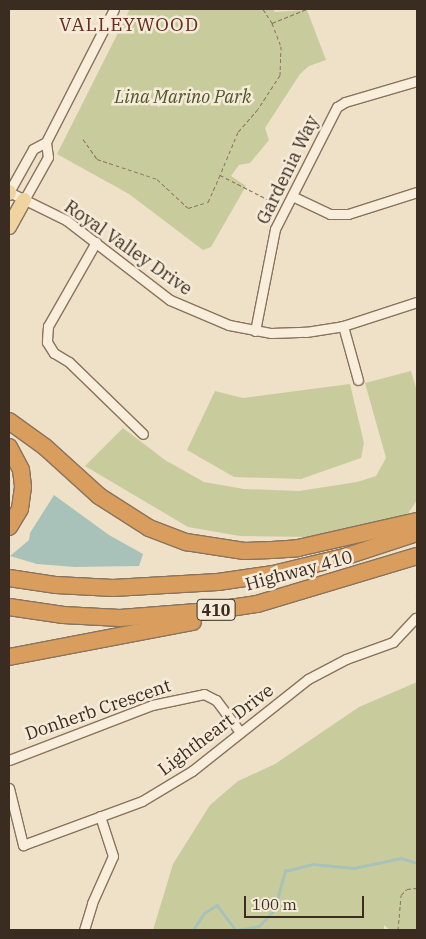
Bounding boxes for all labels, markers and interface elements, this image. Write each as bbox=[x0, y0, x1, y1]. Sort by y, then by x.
district label: VALLEYWOOD bbox=[58, 14, 200, 36]
park label: Lina Marino Park bbox=[114, 86, 252, 108]
street label: Gardenia Way bbox=[252, 112, 324, 228]
street label: Royal Valley Drive bbox=[60, 196, 196, 300]
street label: Highway 410 bbox=[243, 546, 355, 596]
road number: 410 bbox=[196, 596, 236, 624]
street label: Donherb Crescent bbox=[22, 675, 174, 745]
street label: Lightheart Drive bbox=[154, 680, 278, 780]
scale bar bbox=[246, 886, 366, 918]
text: 100 m bbox=[252, 895, 297, 914]

